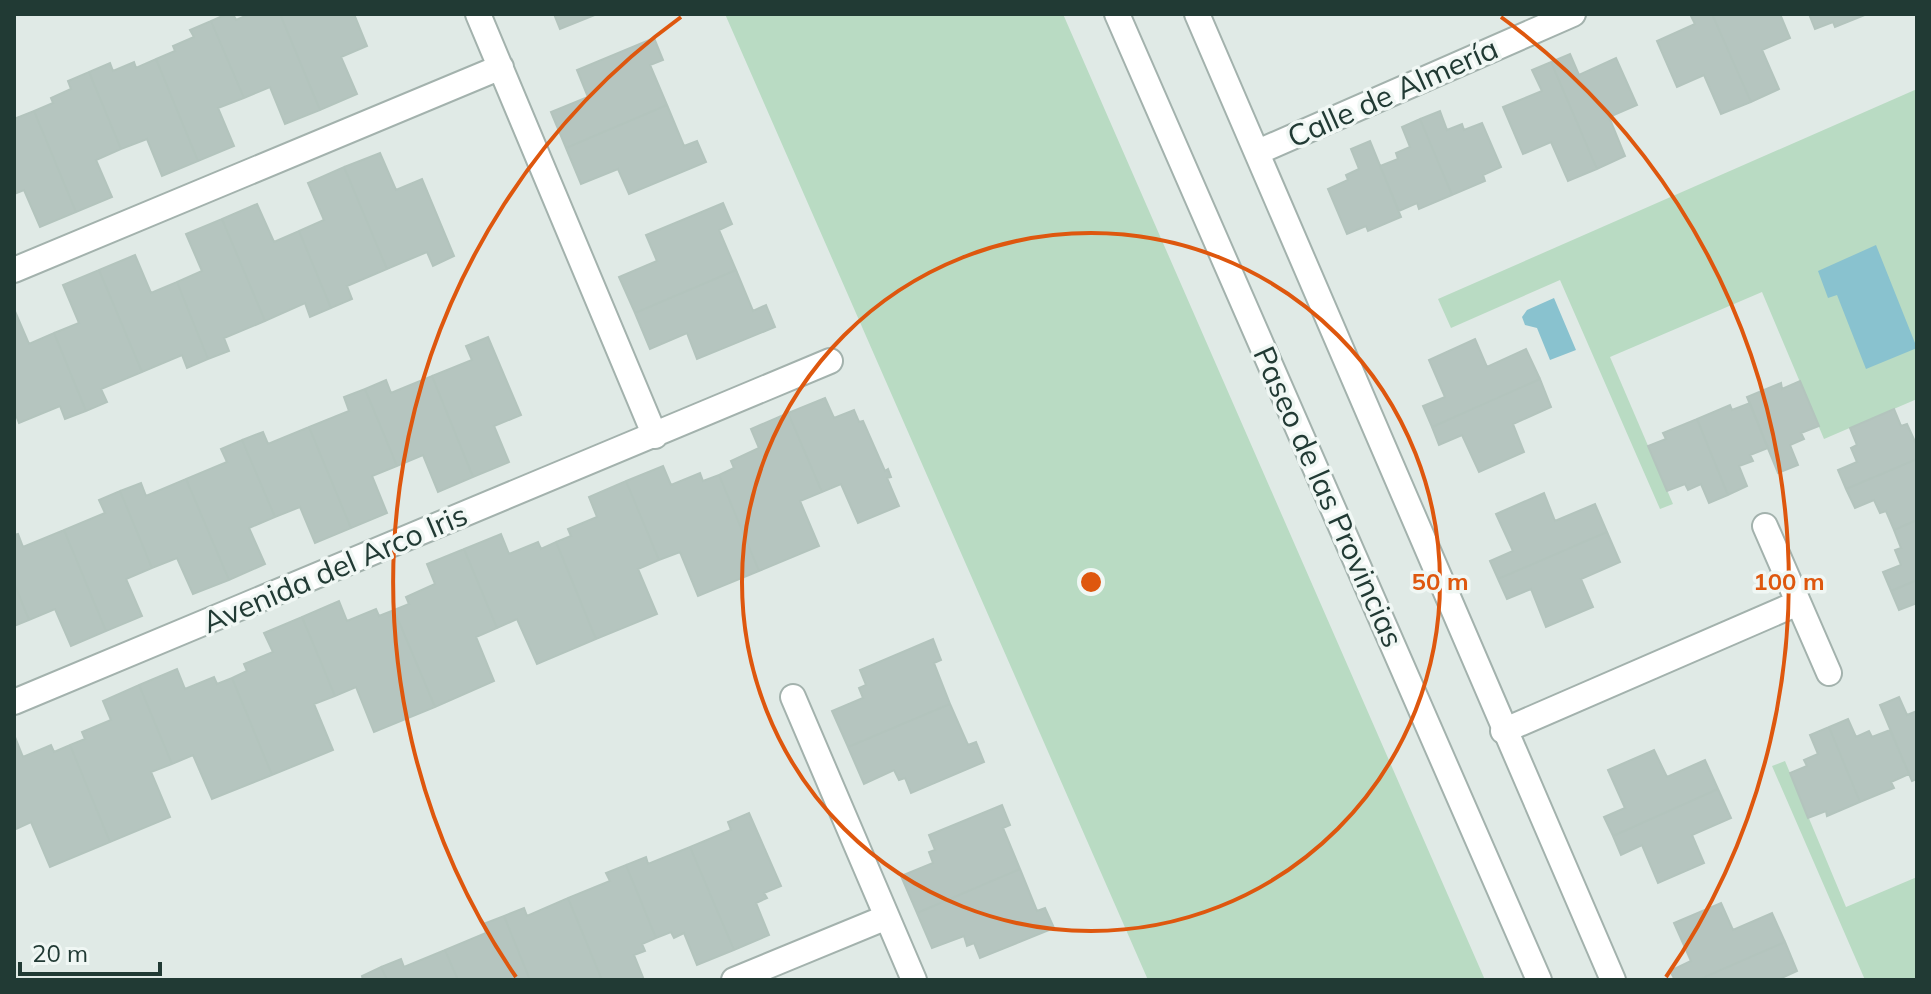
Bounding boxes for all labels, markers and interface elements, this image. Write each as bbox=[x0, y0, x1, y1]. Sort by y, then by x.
street label: Calle de Almería bbox=[1281, 29, 1504, 156]
street label: Paseo de las Provincias bbox=[1245, 340, 1412, 653]
street label: Avenida del Arco Iris bbox=[196, 495, 473, 641]
text: 50 m bbox=[1412, 566, 1468, 596]
text: 100 m bbox=[1753, 566, 1825, 596]
centre of rings bbox=[1077, 568, 1105, 596]
scale bar bbox=[20, 926, 160, 976]
text: 20 m bbox=[32, 938, 88, 968]

